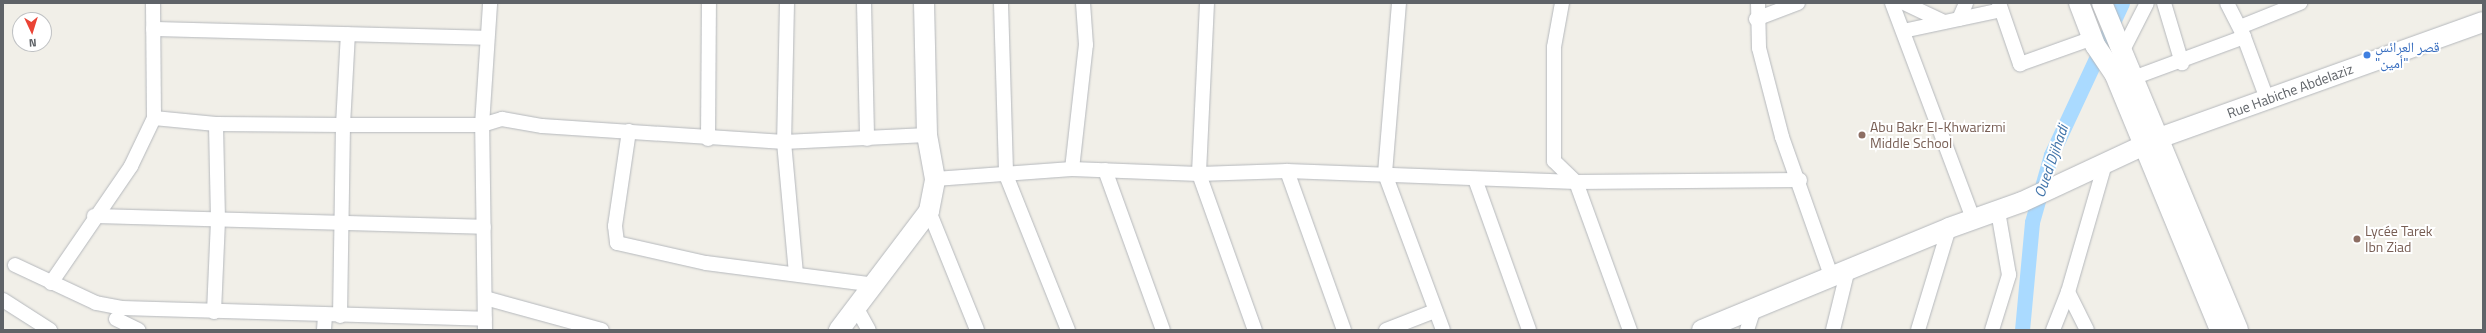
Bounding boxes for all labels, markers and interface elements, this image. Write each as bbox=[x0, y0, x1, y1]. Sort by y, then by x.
north arrow bbox=[12, 12, 52, 52]
text: N bbox=[28, 35, 37, 51]
place label: قصر العرائس "أمين" bbox=[2375, 39, 2440, 72]
marker: قصر العرائس "أمين" bbox=[2362, 50, 2372, 60]
street label: Rue Habiche Abdelaziz bbox=[2225, 60, 2355, 122]
place label: Abu Bakr El-Khwarizmi Middle School bbox=[1870, 119, 2006, 152]
water label: Oued Djihadi bbox=[2030, 122, 2072, 200]
marker: Abu Bakr El-Khwarizmi Middle School bbox=[1857, 130, 1867, 140]
place label: Lycée Tarek Ibn Ziad bbox=[2365, 223, 2433, 256]
marker: Lycée Tarek Ibn Ziad bbox=[2352, 234, 2362, 244]

